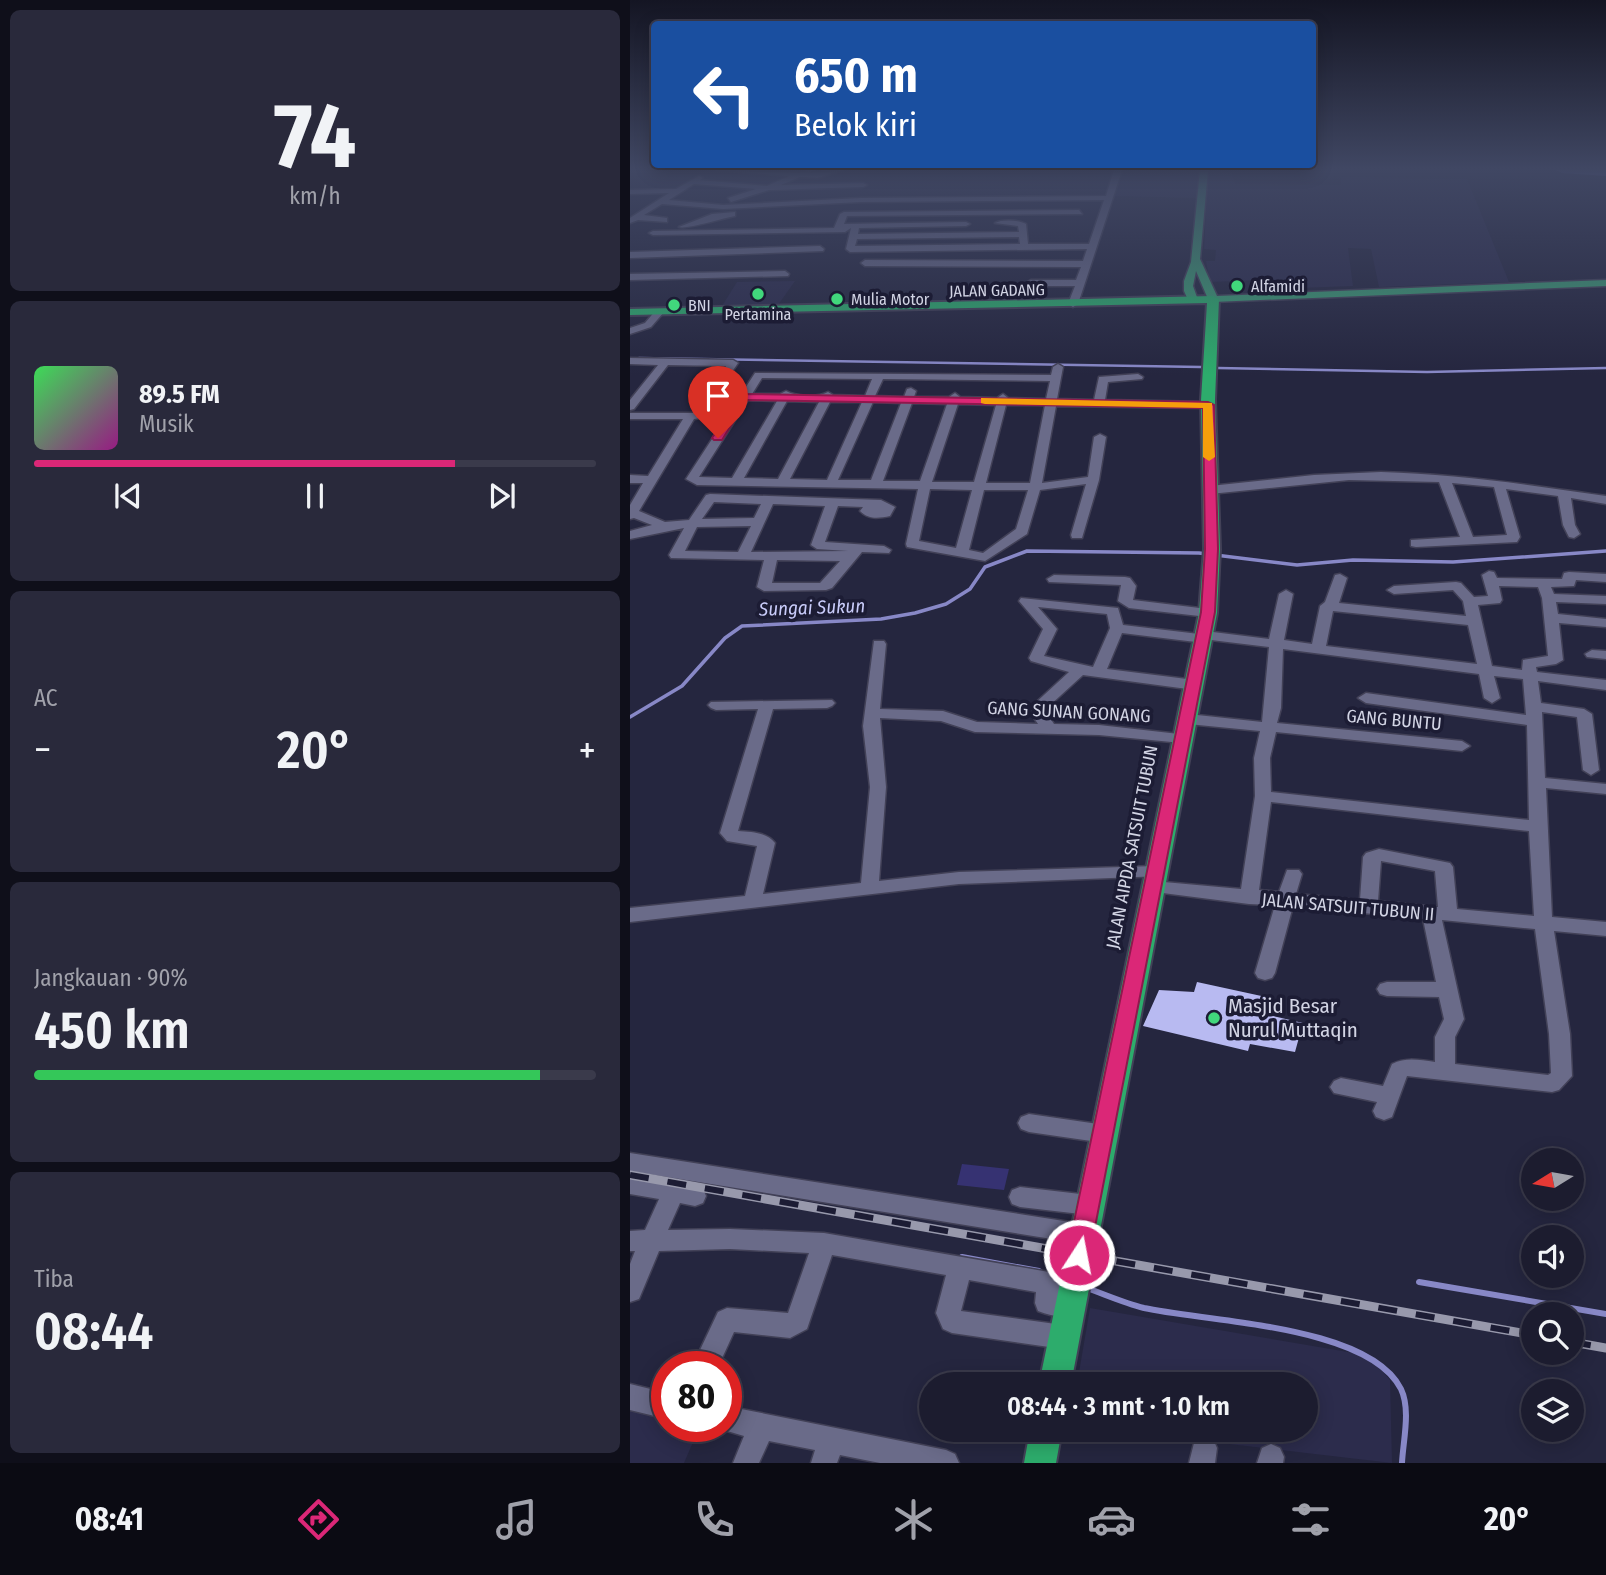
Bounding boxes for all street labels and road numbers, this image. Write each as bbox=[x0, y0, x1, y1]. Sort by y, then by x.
street label: JALAN GADANG bbox=[949, 280, 1045, 301]
street label: GANG SUNAN GONANG bbox=[987, 697, 1151, 727]
street label: GANG BUNTU bbox=[1345, 705, 1443, 735]
street label: JALAN AIPDA SATSUIT TUBUN bbox=[1101, 743, 1163, 951]
street label: JALAN SATSUIT TUBUN II bbox=[1261, 888, 1435, 926]

